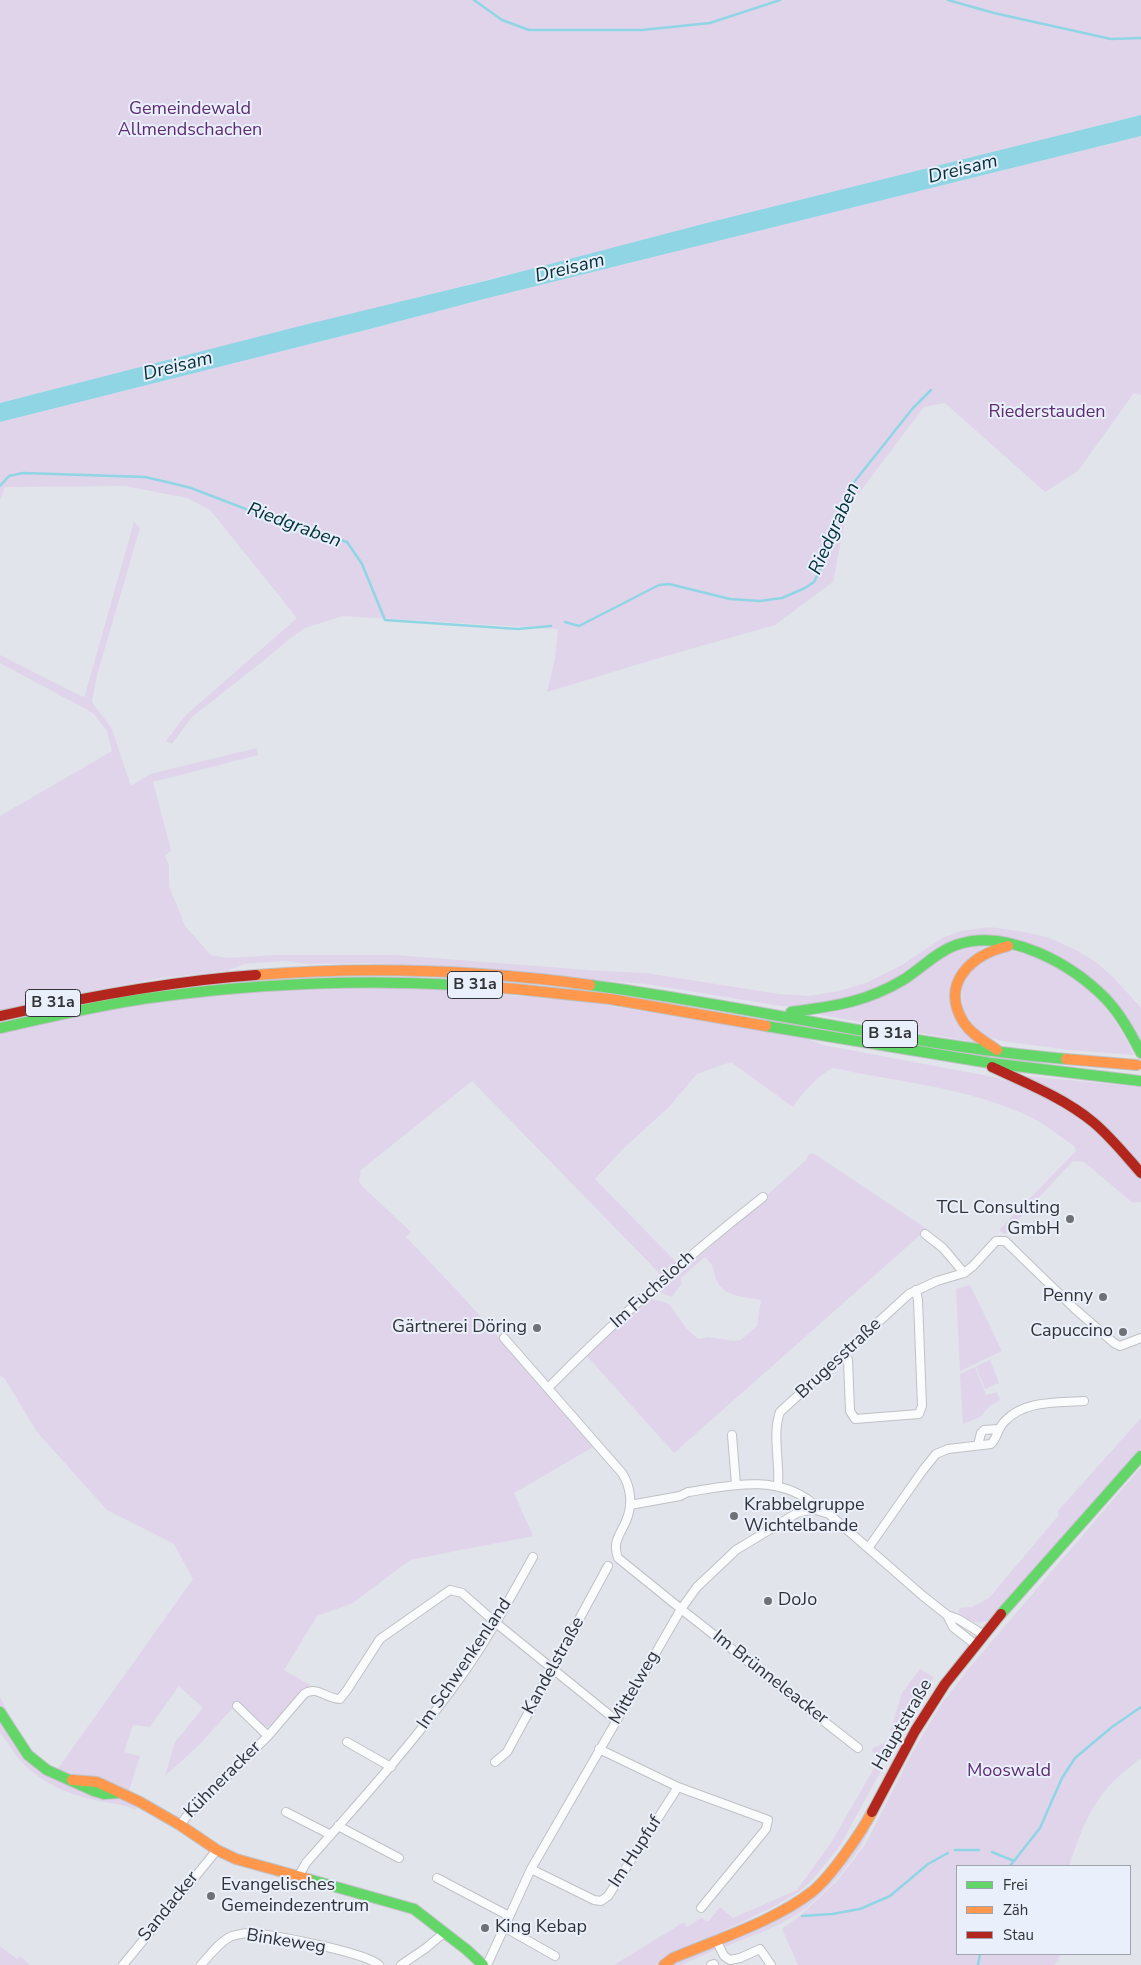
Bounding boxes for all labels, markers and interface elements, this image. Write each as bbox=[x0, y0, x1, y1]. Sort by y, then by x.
park label: Gemeindewald Allmendschachen bbox=[118, 99, 262, 142]
water label: Dreisam bbox=[926, 150, 1000, 190]
water label: Dreisam bbox=[533, 249, 607, 289]
water label: Dreisam bbox=[141, 347, 215, 387]
park label: Riederstauden bbox=[988, 402, 1106, 424]
water label: Riedgraben bbox=[805, 480, 865, 578]
water label: Riedgraben bbox=[244, 498, 344, 554]
road number: B 31a bbox=[448, 972, 502, 998]
road number: B 31a bbox=[26, 990, 80, 1016]
road number: B 31a bbox=[862, 1021, 918, 1048]
place label: TCL Consulting GmbH bbox=[937, 1198, 1060, 1240]
marker: TCL Consulting GmbH bbox=[1064, 1213, 1076, 1225]
street label: Im Fuchsloch bbox=[607, 1247, 699, 1333]
place label: Penny bbox=[1043, 1286, 1093, 1308]
marker: Penny bbox=[1097, 1291, 1109, 1303]
street label: Brugesstraße bbox=[792, 1314, 886, 1404]
place label: Gärtnerei Döring bbox=[392, 1317, 527, 1339]
place label: Capuccino bbox=[1030, 1321, 1113, 1343]
marker: Gärtnerei Döring bbox=[531, 1322, 543, 1334]
marker: Capuccino bbox=[1117, 1326, 1129, 1338]
place label: Krabbelgruppe Wichtelbande bbox=[744, 1495, 865, 1538]
marker: Krabbelgruppe Wichtelbande bbox=[728, 1510, 740, 1522]
place label: DoJo bbox=[778, 1590, 817, 1612]
street label: Im Schwenkenland bbox=[413, 1594, 517, 1734]
marker: DoJo bbox=[762, 1595, 774, 1607]
street label: Kandelstraße bbox=[518, 1614, 590, 1718]
street label: Im Brünneleacker bbox=[708, 1626, 832, 1730]
street label: Mittelweg bbox=[605, 1647, 665, 1729]
street label: Hauptstraße bbox=[868, 1676, 938, 1774]
street label: Kühneracker bbox=[180, 1737, 266, 1823]
park label: Mooswald bbox=[967, 1761, 1051, 1783]
street label: Im Hupfuf bbox=[605, 1812, 667, 1892]
legend bbox=[956, 1865, 1131, 1955]
street label: Sandacker bbox=[134, 1868, 204, 1946]
place label: Evangelisches Gemeindezentrum bbox=[221, 1875, 369, 1918]
text: Frei bbox=[1003, 1875, 1028, 1895]
marker: Evangelisches Gemeindezentrum bbox=[205, 1890, 217, 1902]
text: Zäh bbox=[1003, 1900, 1028, 1920]
place label: King Kebap bbox=[495, 1917, 587, 1939]
marker: King Kebap bbox=[479, 1922, 491, 1934]
street label: Binkeweg bbox=[245, 1925, 327, 1959]
text: Stau bbox=[1003, 1925, 1034, 1945]

